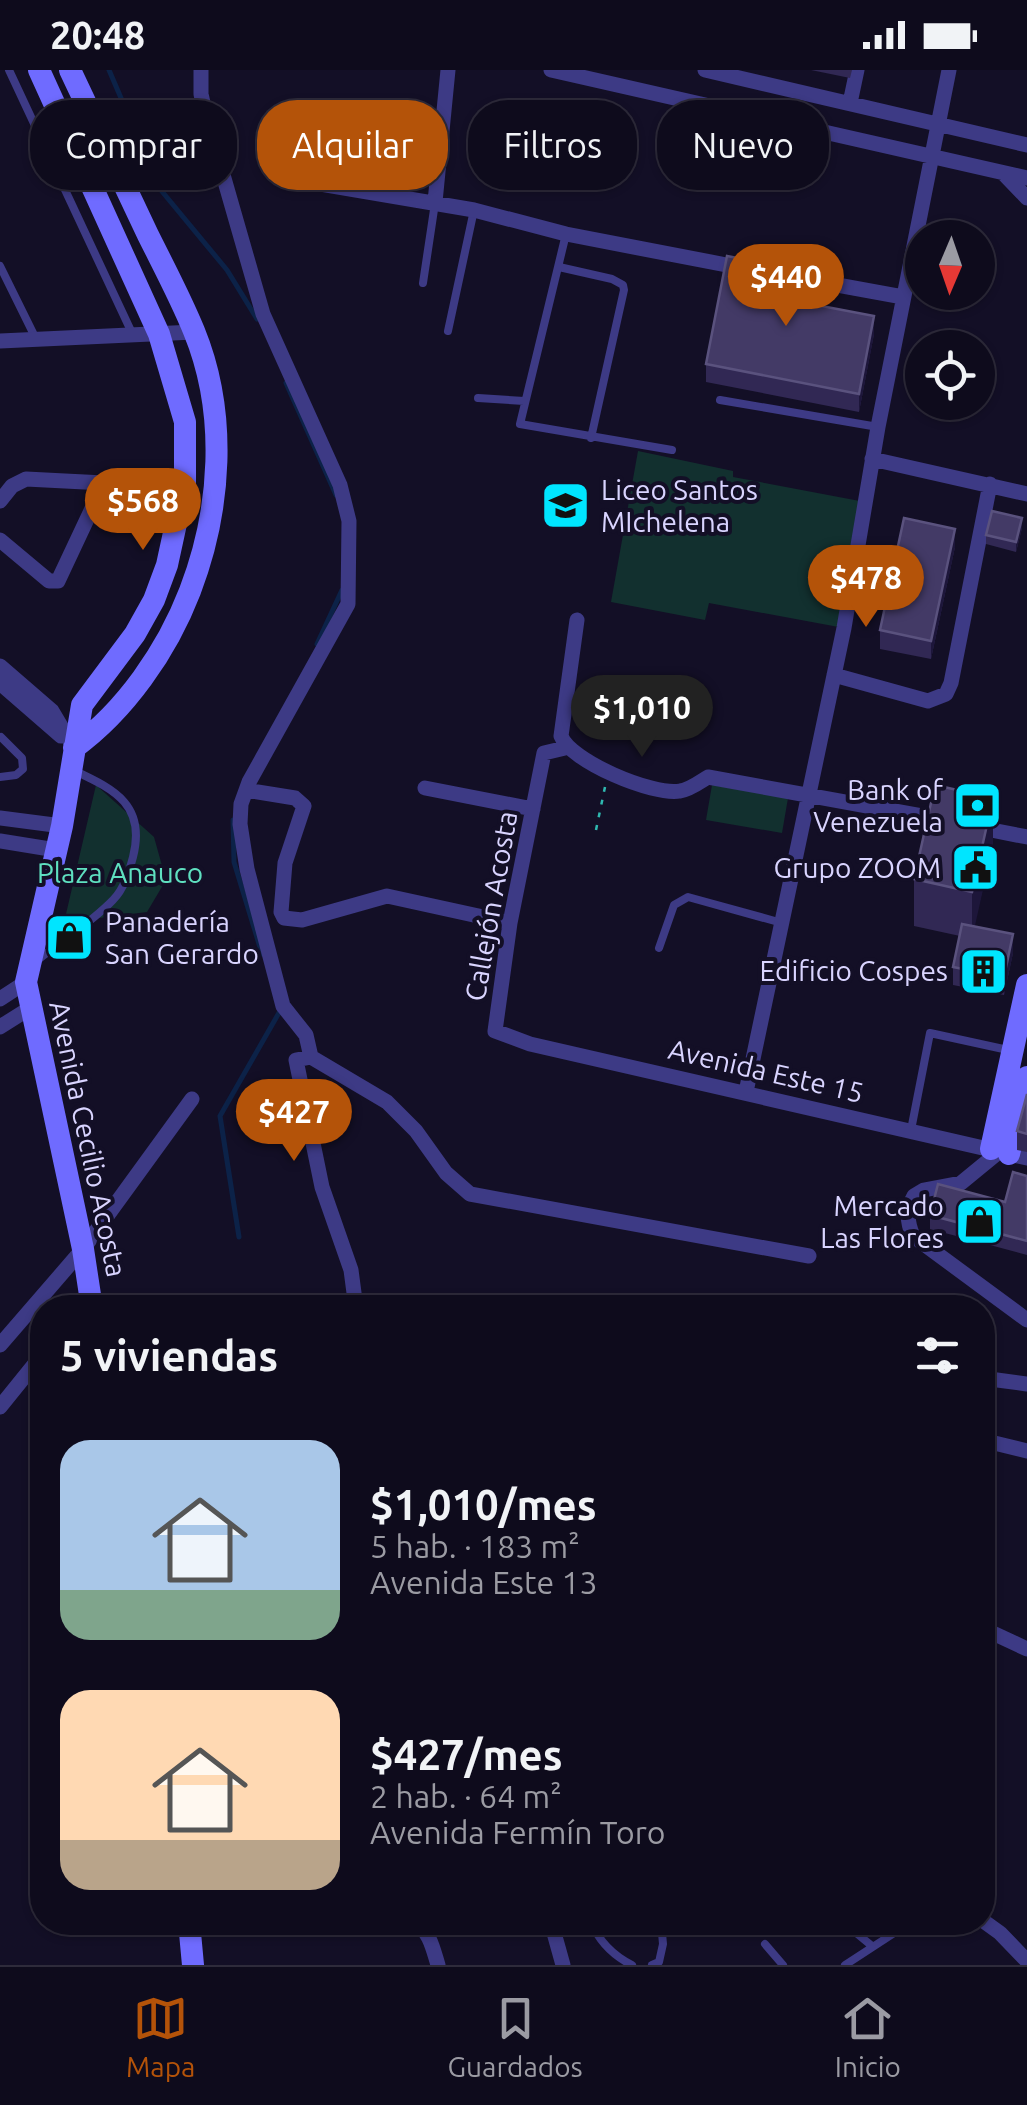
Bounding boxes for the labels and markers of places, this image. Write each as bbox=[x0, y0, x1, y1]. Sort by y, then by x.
pin: $440 bbox=[727, 244, 845, 329]
pin: $568 bbox=[84, 468, 202, 553]
place label: Liceo Santos MIchelena bbox=[601, 474, 758, 537]
school or university icon: Liceo Santos MIchelena bbox=[540, 480, 592, 532]
pin: $478 bbox=[807, 545, 925, 630]
pin: $1,010 bbox=[561, 675, 723, 760]
place label: Bank of Venezuela bbox=[813, 774, 943, 837]
bank icon: Bank of Venezuela bbox=[952, 780, 1004, 832]
public building icon: Grupo ZOOM bbox=[950, 842, 1002, 894]
place label: Grupo ZOOM bbox=[773, 852, 941, 883]
place label: Panadería San Gerardo bbox=[105, 906, 259, 969]
shop icon: Panadería San Gerardo bbox=[44, 912, 96, 964]
building icon: Edificio Cospes bbox=[957, 945, 1009, 997]
place label: Edificio Cospes bbox=[760, 955, 948, 986]
pin: $427 bbox=[235, 1079, 353, 1164]
place label: Mercado Las Flores bbox=[820, 1190, 944, 1253]
shop icon: Mercado Las Flores bbox=[953, 1196, 1005, 1248]

